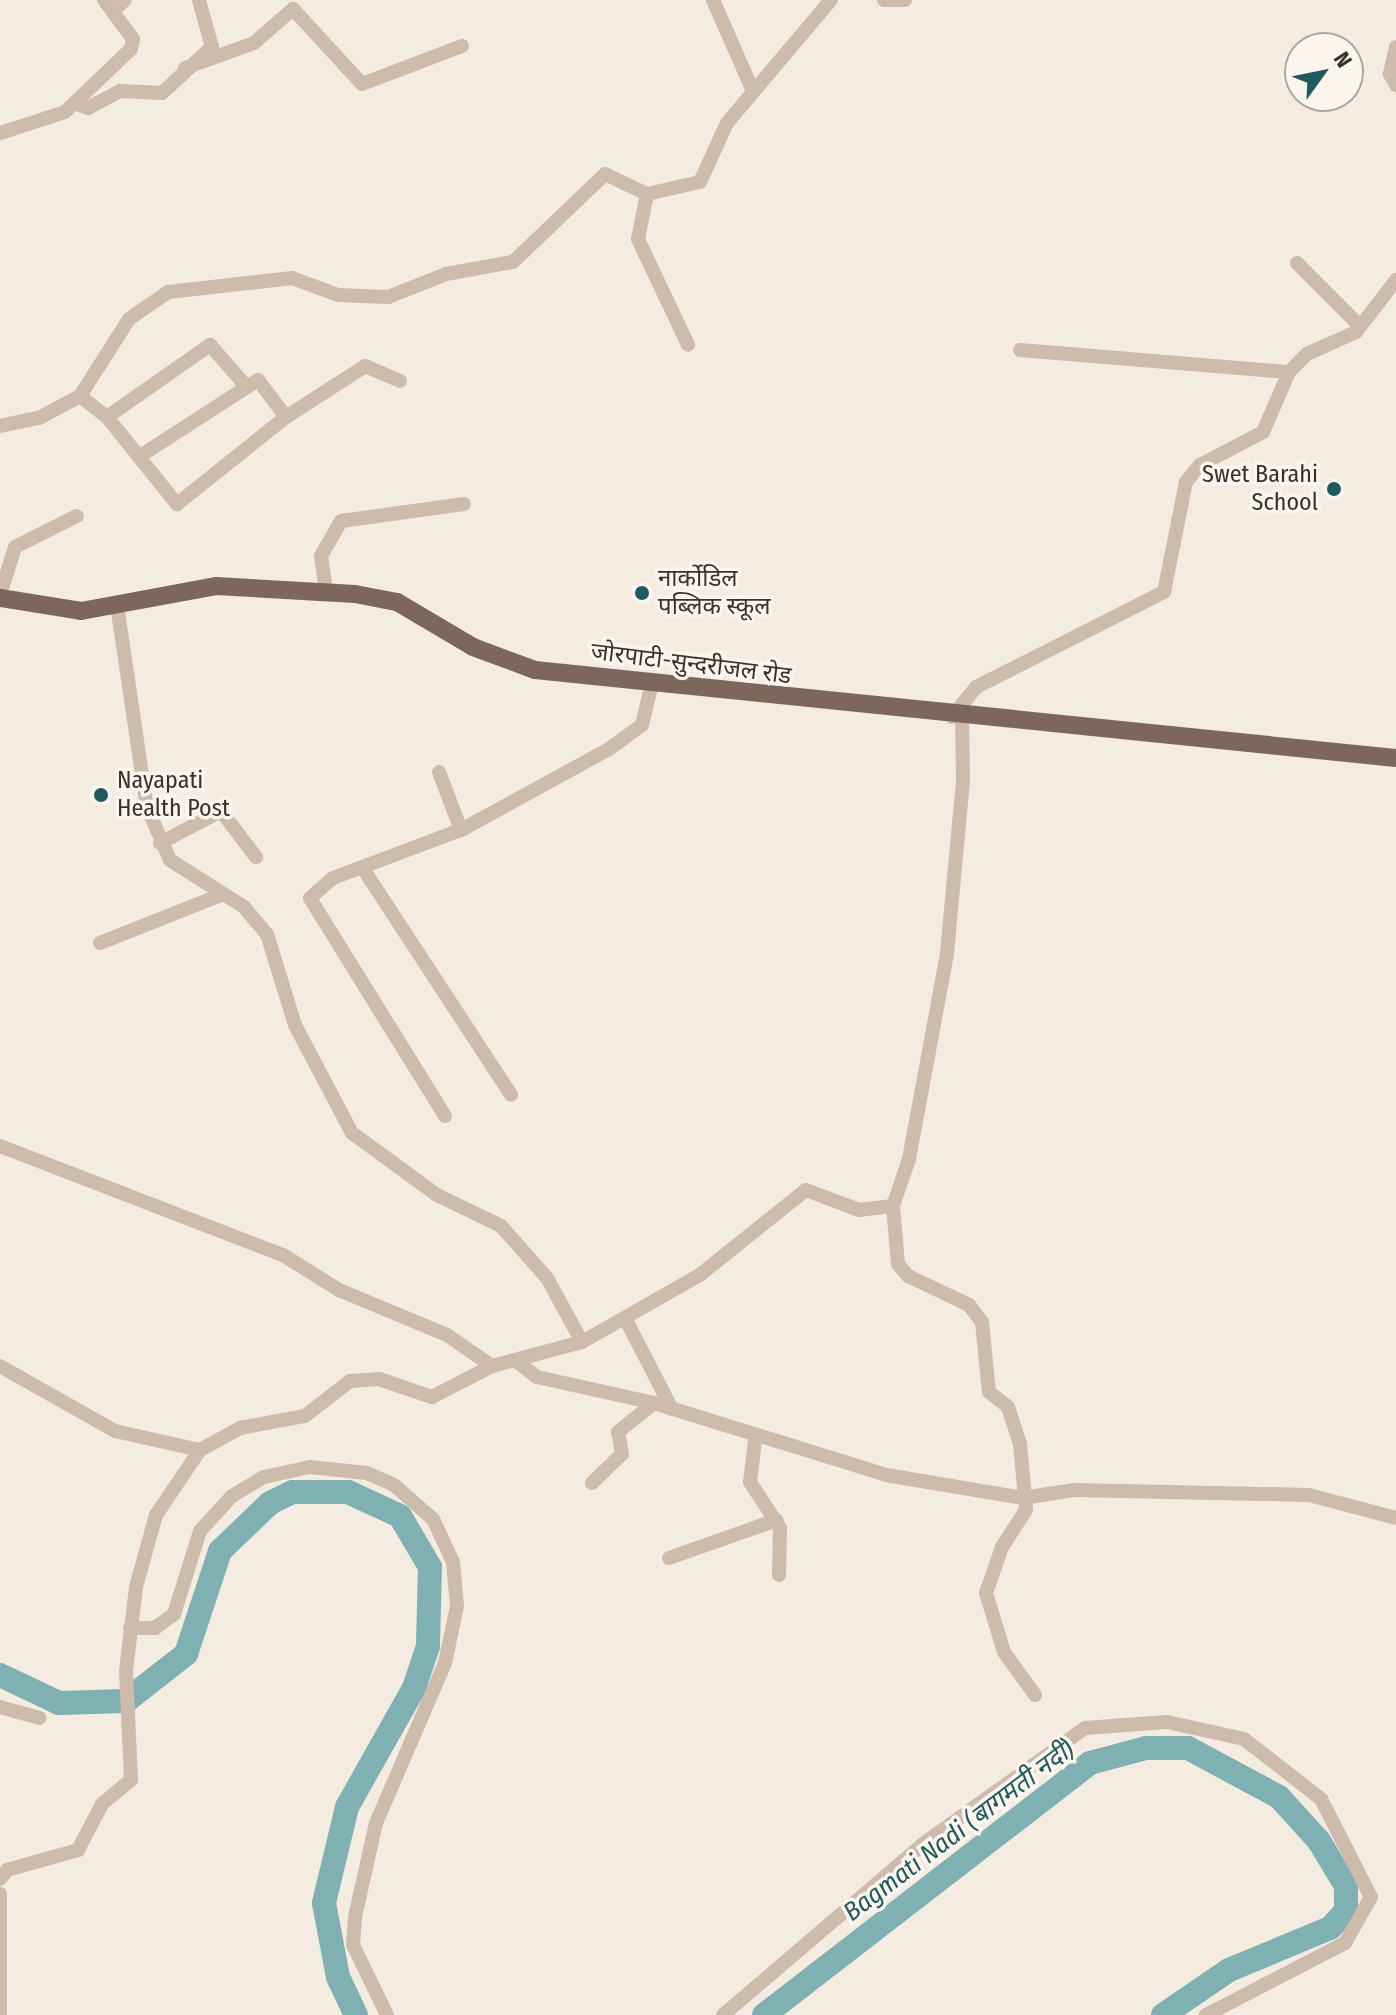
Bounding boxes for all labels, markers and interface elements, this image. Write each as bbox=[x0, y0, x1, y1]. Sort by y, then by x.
north arrow bbox=[1284, 32, 1364, 112]
text: N bbox=[1328, 47, 1358, 73]
place label: Swet Barahi School bbox=[1202, 461, 1318, 517]
marker: Swet Barahi School bbox=[1325, 480, 1343, 498]
place label: नार्कोडिल पब्लिक स्कूल bbox=[658, 565, 771, 621]
marker: नार्कोडिल पब्लिक स्कूल bbox=[633, 584, 651, 602]
street label: जोरपाटी-सुन्दरीजल रोड bbox=[589, 637, 793, 691]
place label: Nayapati Health Post bbox=[117, 767, 230, 823]
marker: Nayapati Health Post bbox=[92, 786, 110, 804]
water label: Bagmati Nadi (बागमती नदी) bbox=[838, 1734, 1080, 1928]

